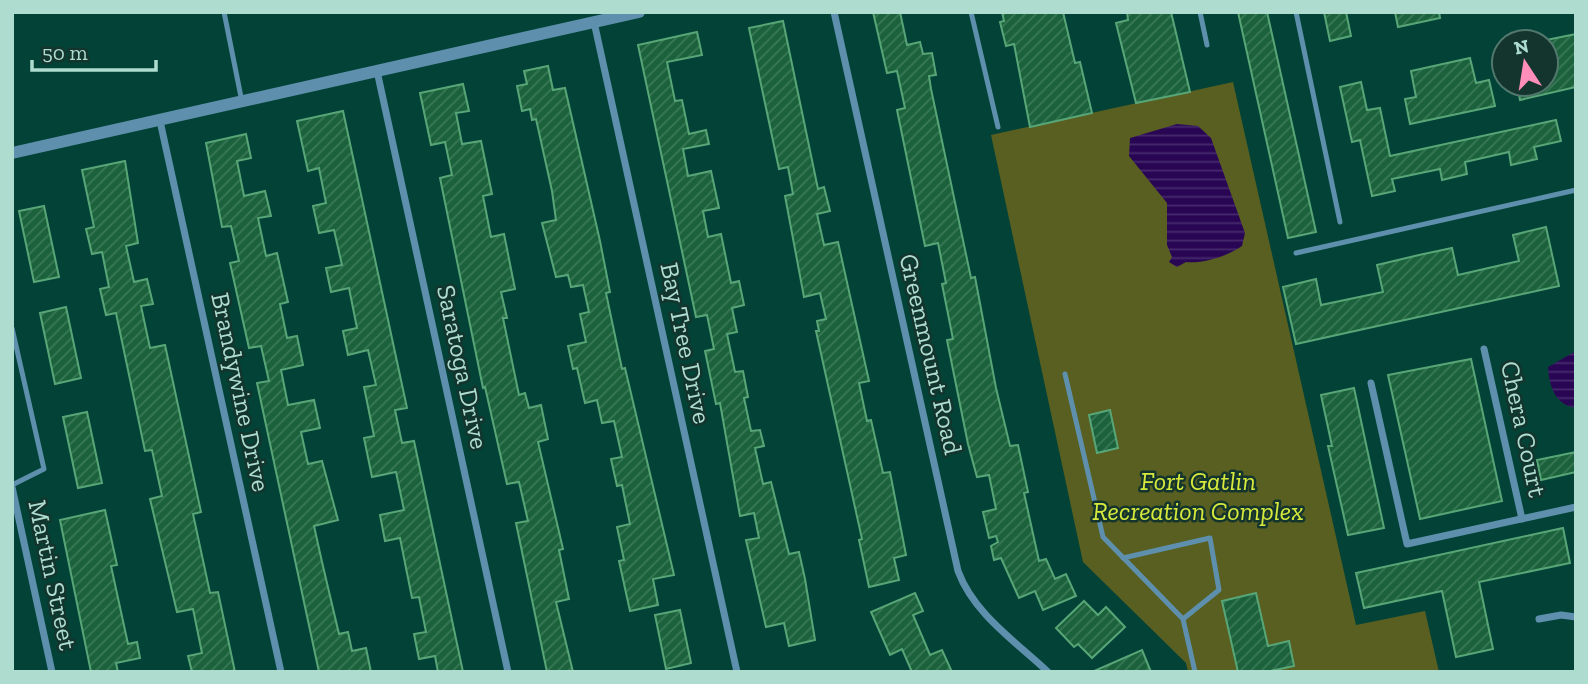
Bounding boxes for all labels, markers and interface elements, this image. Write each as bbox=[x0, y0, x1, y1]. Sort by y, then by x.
scale bar bbox=[32, 28, 156, 72]
north arrow bbox=[1490, 28, 1560, 98]
text: N bbox=[1512, 34, 1531, 60]
text: 50 m bbox=[42, 40, 88, 65]
street label: Greenmount Road bbox=[892, 251, 970, 457]
street label: Bay Tree Drive bbox=[653, 259, 719, 427]
street label: Saratoga Drive bbox=[430, 282, 496, 452]
street label: Brandywine Drive bbox=[204, 289, 278, 495]
street label: Chera Court bbox=[1494, 358, 1554, 500]
park label: Fort Gatlin Recreation Complex bbox=[1092, 465, 1304, 527]
street label: Martin Street bbox=[22, 497, 85, 653]

